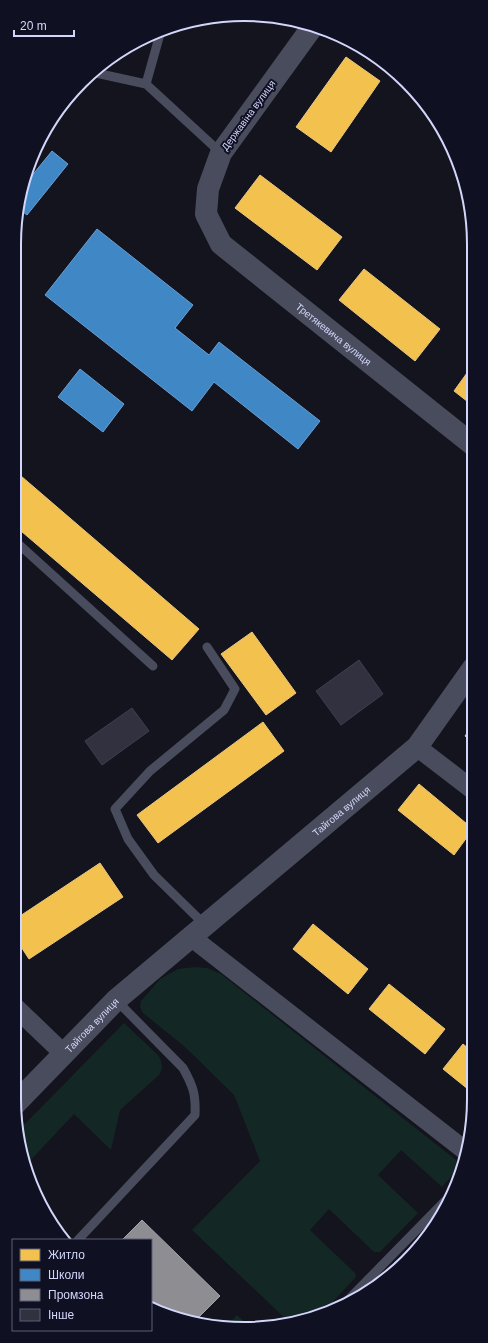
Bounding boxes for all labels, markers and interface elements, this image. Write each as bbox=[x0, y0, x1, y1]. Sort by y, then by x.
scale bar bbox=[14, 12, 74, 38]
text: 20 m bbox=[20, 19, 47, 33]
street label: Державіна вулиця bbox=[219, 78, 278, 152]
street label: Третякевича вулиця bbox=[294, 301, 373, 368]
street label: Тайгова вулиця bbox=[310, 784, 372, 839]
street label: Тайгова вулиця bbox=[63, 996, 121, 1055]
legend bbox=[12, 1239, 152, 1331]
text: Житло bbox=[48, 1248, 85, 1262]
text: Школи bbox=[48, 1268, 85, 1282]
text: Промзона bbox=[48, 1288, 104, 1302]
text: Інше bbox=[48, 1308, 75, 1322]

